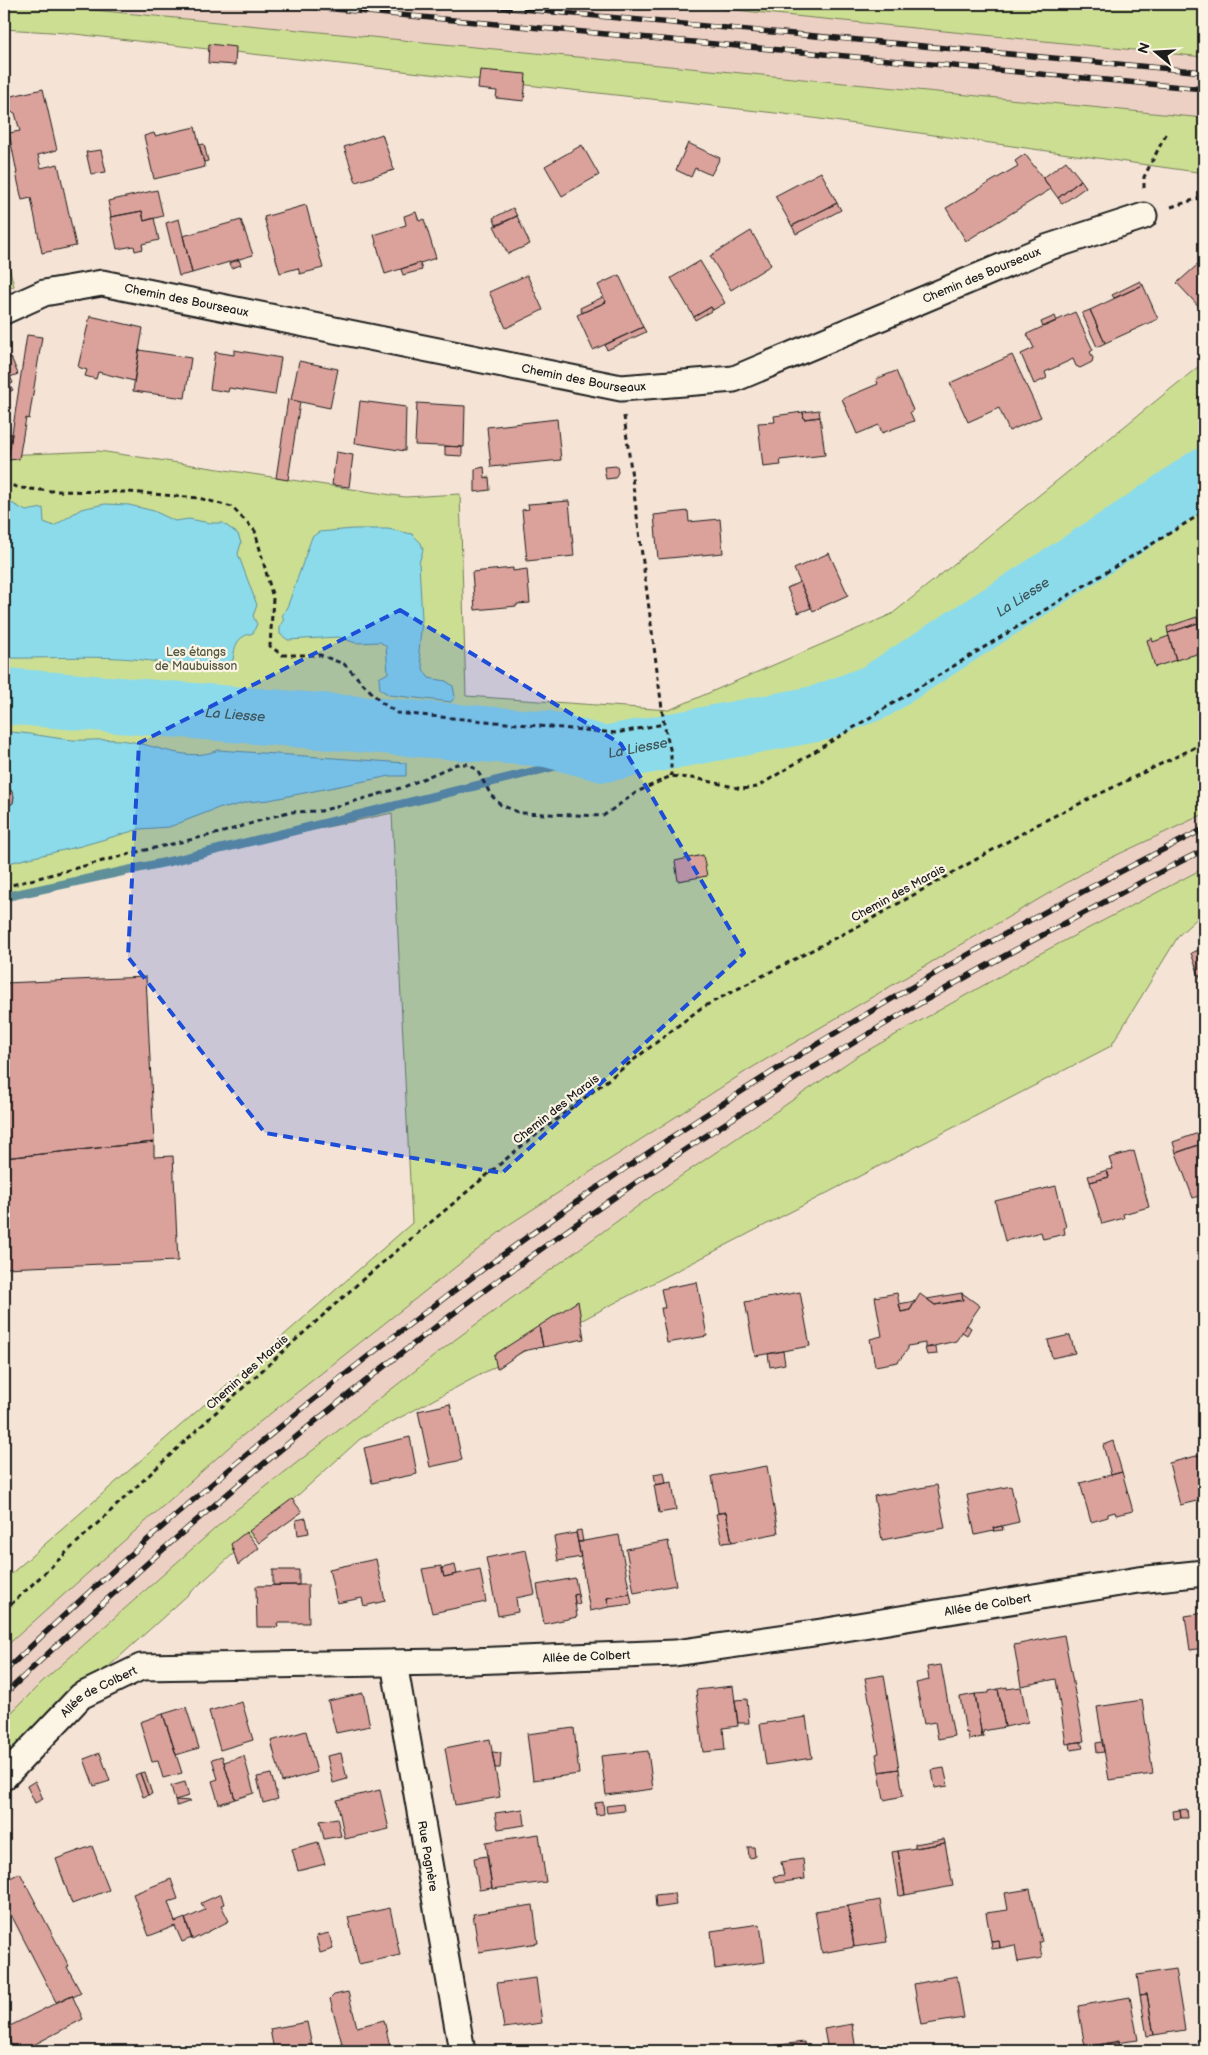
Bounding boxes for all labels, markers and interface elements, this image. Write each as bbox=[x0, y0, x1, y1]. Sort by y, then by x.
north arrow bbox=[1130, 28, 1180, 78]
text: N bbox=[1134, 41, 1154, 56]
street label: Chemin des Bourseaux bbox=[920, 244, 1043, 307]
street label: Chemin des Bourseaux bbox=[123, 281, 250, 321]
street label: Chemin des Bourseaux bbox=[520, 361, 647, 396]
water label: La Liesse bbox=[993, 574, 1053, 621]
park label: Les étangs de Maubuisson bbox=[155, 645, 238, 674]
water label: La Liesse bbox=[205, 704, 266, 726]
water label: La Liesse bbox=[607, 734, 669, 762]
street label: Chemin des Marais bbox=[849, 861, 948, 925]
street label: Chemin des Marais bbox=[510, 1071, 602, 1148]
street label: Chemin des Marais bbox=[203, 1332, 291, 1413]
street label: Allée de Colbert bbox=[943, 1591, 1032, 1620]
street label: Allée de Colbert bbox=[542, 1648, 631, 1666]
street label: Allée de Colbert bbox=[58, 1663, 140, 1721]
street label: Rue Pagnère bbox=[414, 1820, 441, 1893]

